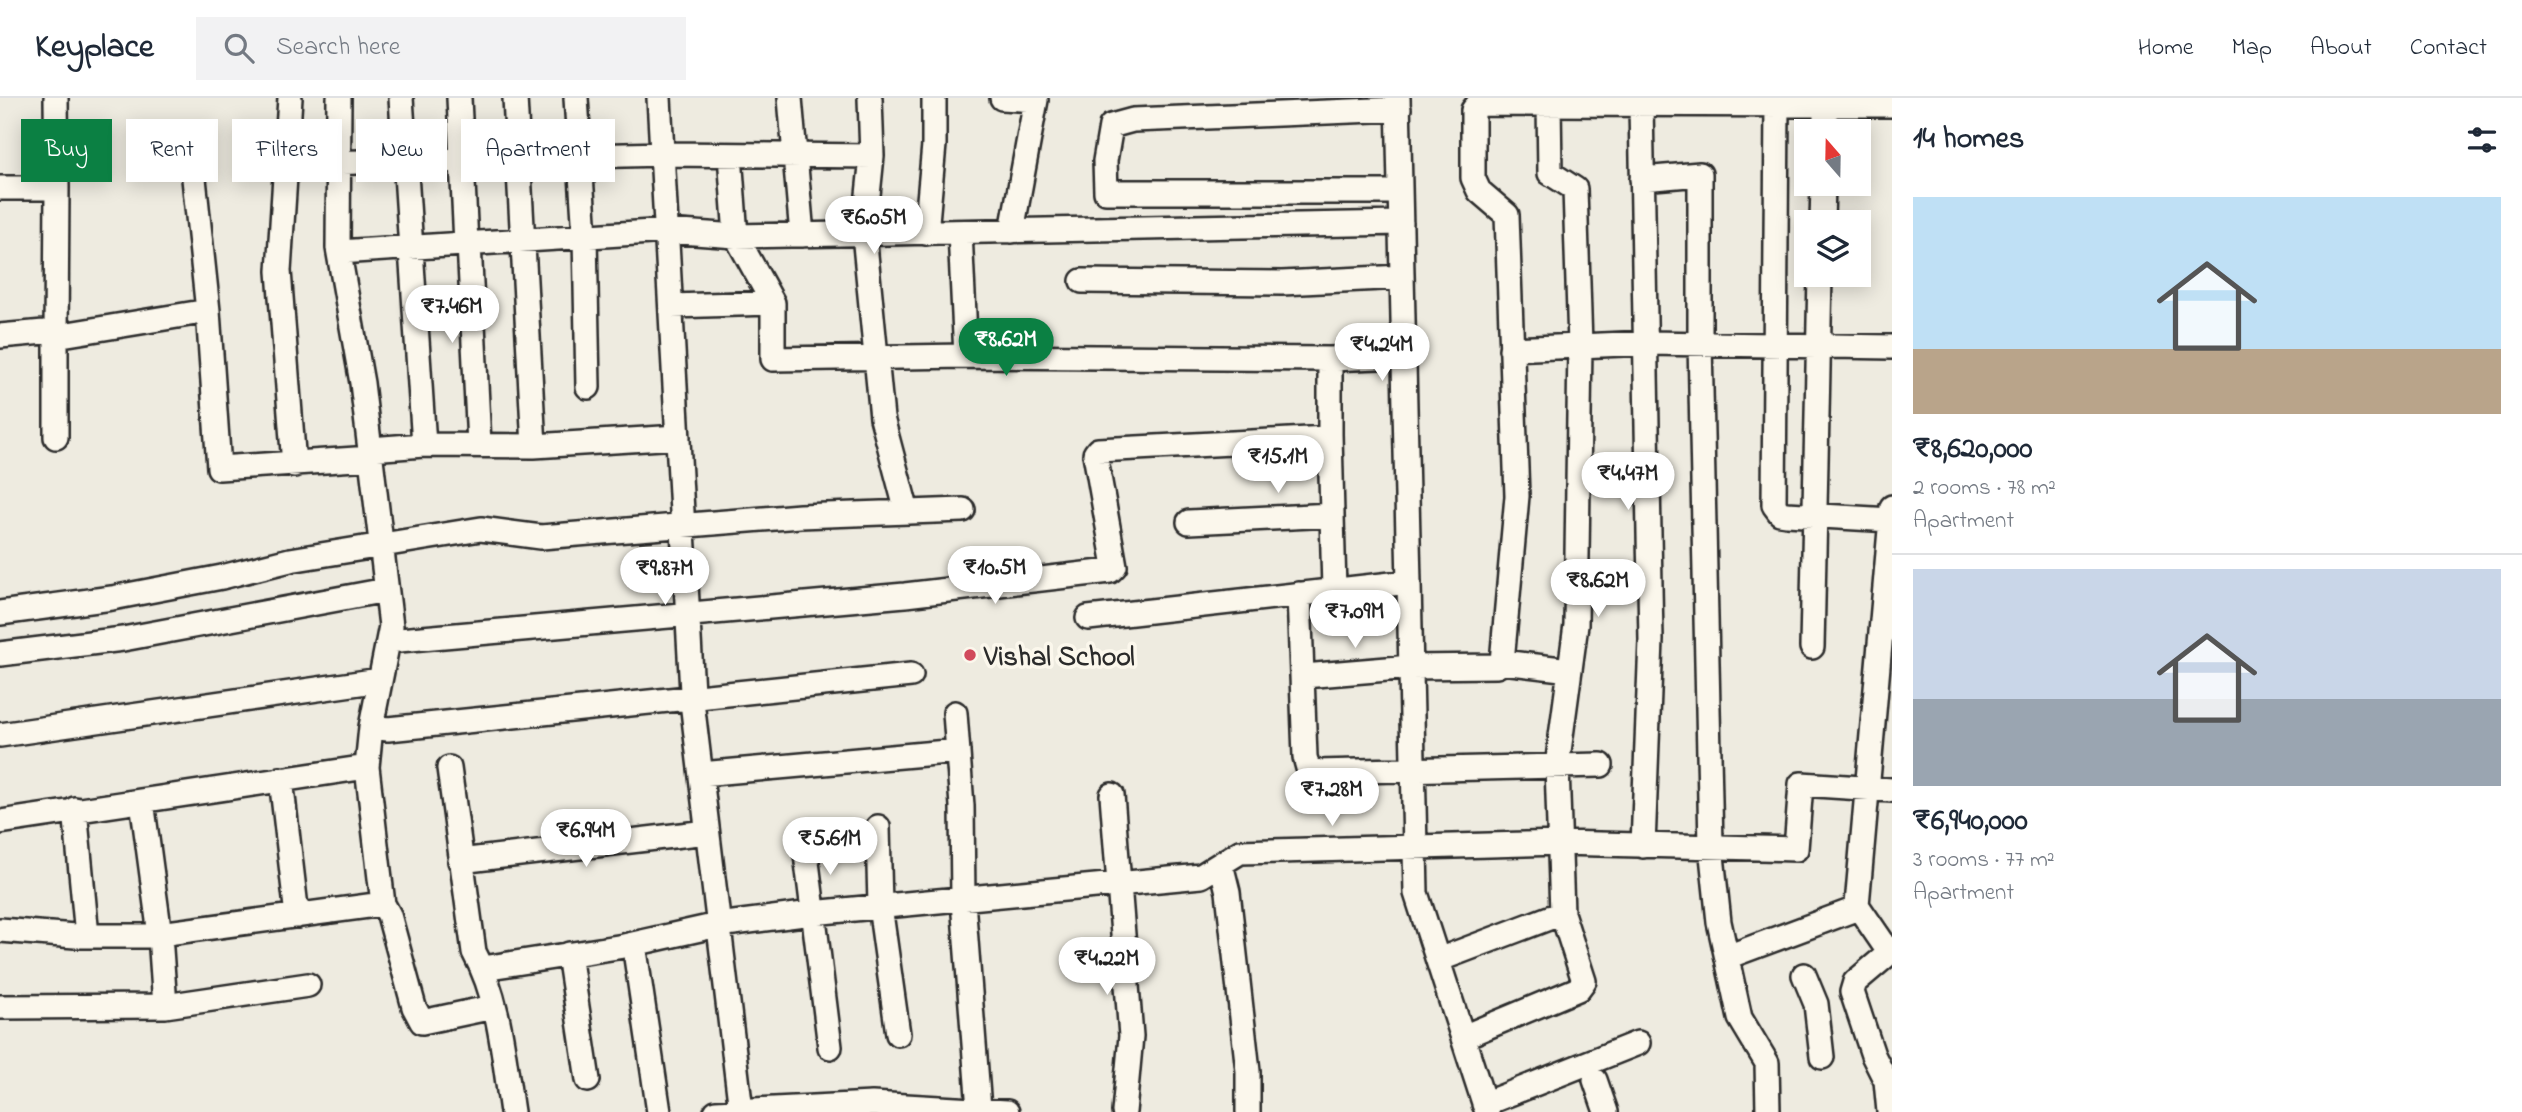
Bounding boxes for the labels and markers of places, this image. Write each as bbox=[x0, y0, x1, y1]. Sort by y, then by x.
pin: ₹6.05M bbox=[817, 197, 931, 256]
pin: ₹7.46M bbox=[395, 286, 509, 345]
pin: ₹8.62M bbox=[949, 318, 1063, 378]
pin: ₹4.24M bbox=[1325, 324, 1439, 383]
pin: ₹15.1M bbox=[1221, 436, 1335, 495]
pin: ₹4.47M bbox=[1571, 452, 1685, 512]
pin: ₹10.5M bbox=[938, 546, 1052, 606]
pin: ₹9.87M bbox=[608, 547, 722, 607]
pin: ₹8.62M bbox=[1541, 560, 1655, 619]
pin: ₹7.09M bbox=[1298, 590, 1412, 650]
place label: Vishal School bbox=[983, 638, 1135, 679]
marker: Vishal School bbox=[962, 647, 978, 663]
pin: ₹7.28M bbox=[1275, 768, 1389, 828]
pin: ₹6.94M bbox=[529, 810, 643, 869]
pin: ₹5.61M bbox=[773, 818, 887, 877]
pin: ₹4.22M bbox=[1050, 937, 1164, 997]

